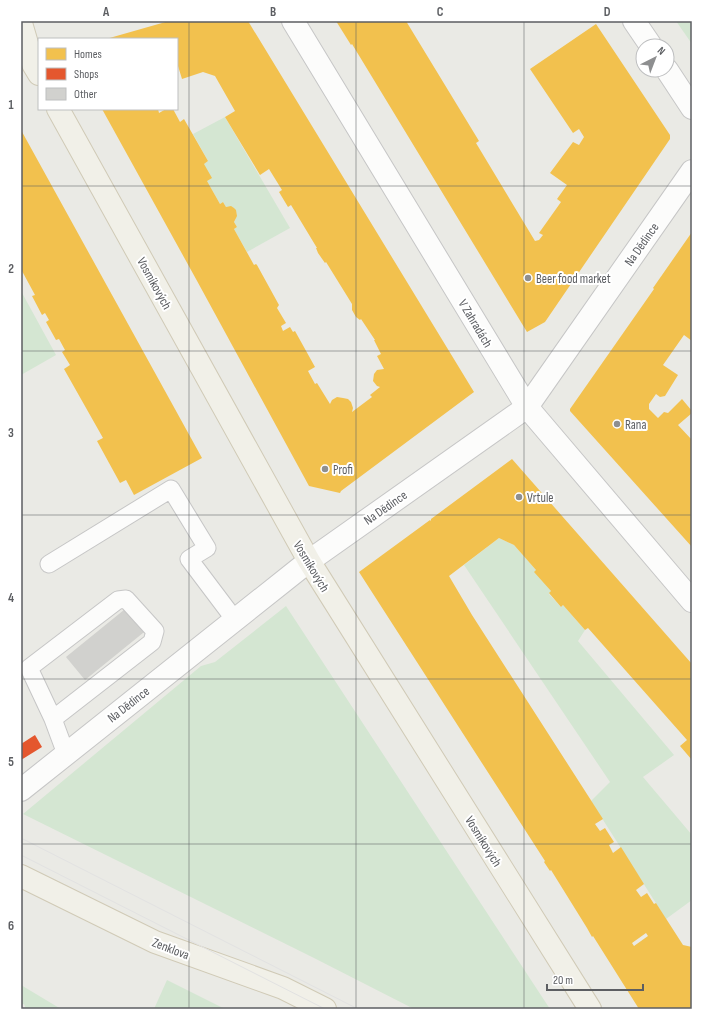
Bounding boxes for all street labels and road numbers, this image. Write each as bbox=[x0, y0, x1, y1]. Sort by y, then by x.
street label: Na Dědince bbox=[621, 220, 662, 269]
street label: Vosmíkových bbox=[133, 255, 175, 312]
street label: V Zahradách bbox=[455, 296, 496, 351]
street label: Na Dědince bbox=[361, 487, 410, 528]
street label: Vosmíkových bbox=[290, 538, 333, 595]
street label: Na Dědince bbox=[104, 683, 153, 726]
street label: Vosmíkových bbox=[461, 813, 505, 870]
street label: Zenklova bbox=[150, 935, 191, 963]

